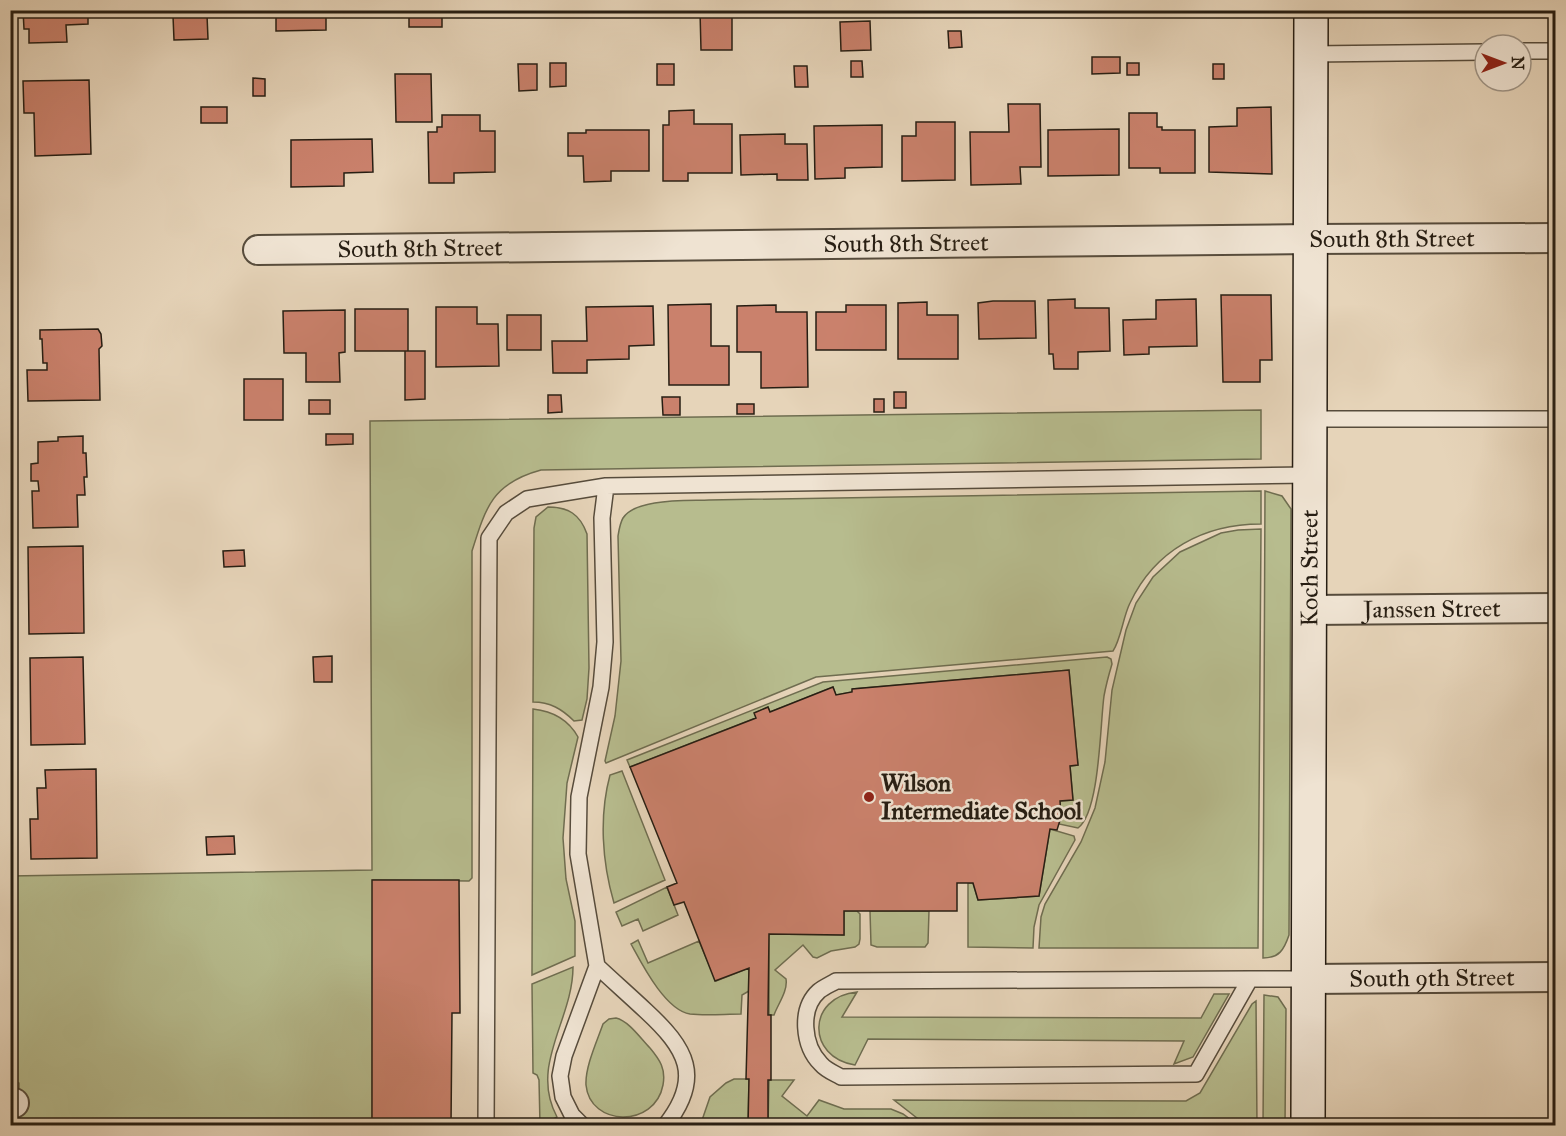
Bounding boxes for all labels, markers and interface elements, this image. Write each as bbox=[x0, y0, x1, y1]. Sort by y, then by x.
north arrow bbox=[1473, 33, 1533, 93]
text: N bbox=[1508, 56, 1527, 70]
street label: South 8th Street bbox=[1309, 223, 1475, 254]
street label: South 8th Street bbox=[823, 227, 989, 259]
street label: South 8th Street bbox=[337, 232, 503, 264]
street label: Koch Street bbox=[1294, 509, 1325, 627]
street label: Janssen Street bbox=[1360, 593, 1501, 625]
place label: Wilson Intermediate School bbox=[881, 768, 1083, 826]
marker: Wilson Intermediate School bbox=[862, 790, 876, 804]
street label: South 9th Street bbox=[1349, 962, 1515, 994]

